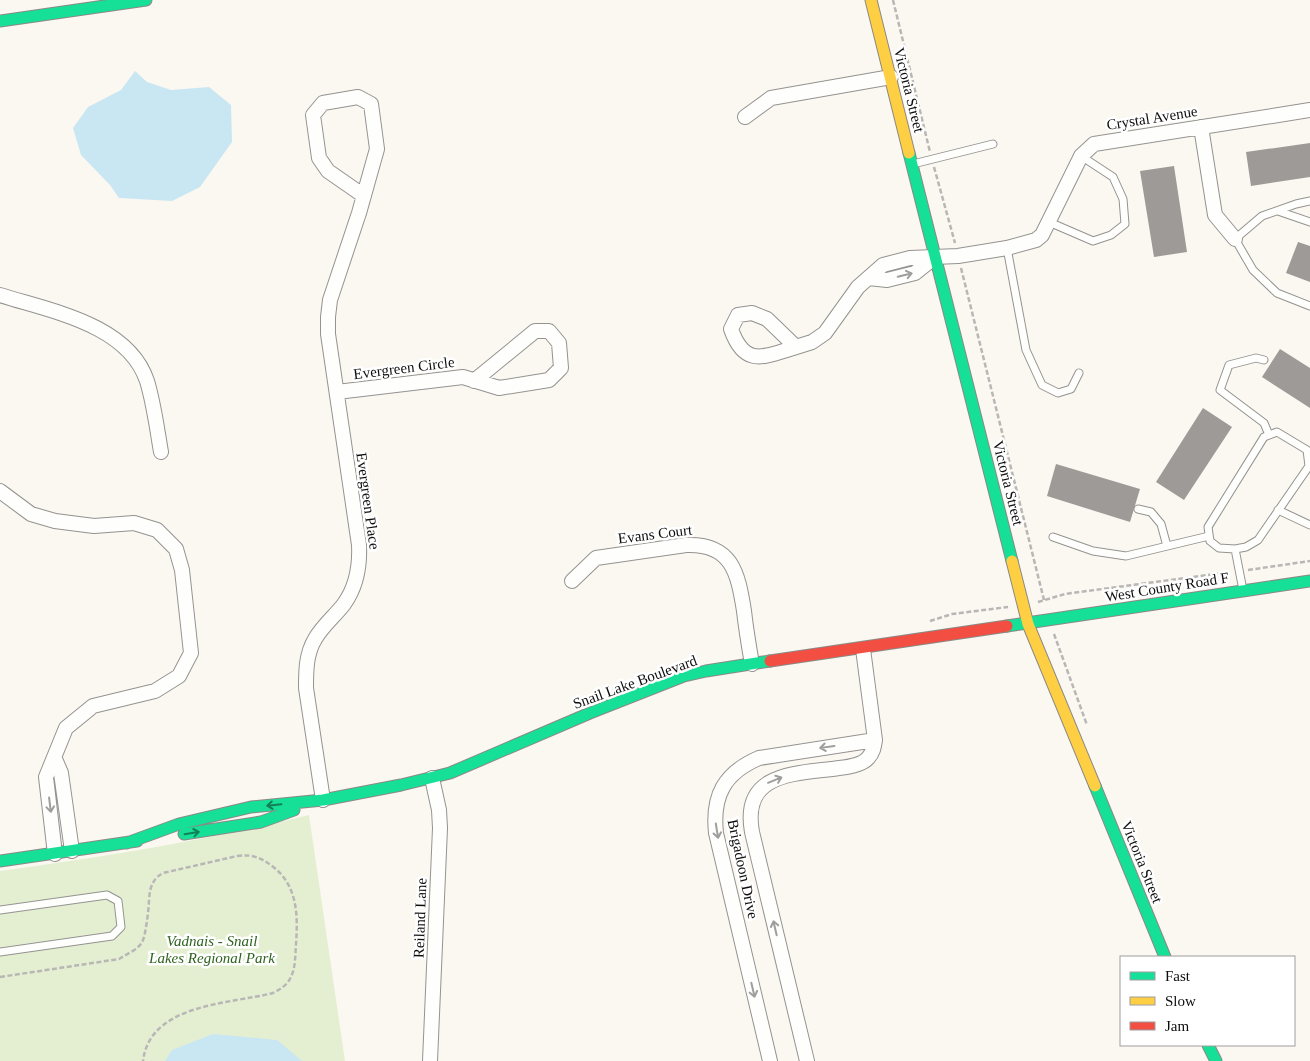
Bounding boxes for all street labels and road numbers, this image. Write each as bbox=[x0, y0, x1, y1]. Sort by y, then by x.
street label: Victoria Street bbox=[891, 46, 927, 135]
street label: Crystal Avenue bbox=[1105, 103, 1199, 133]
street label: Evergreen Circle bbox=[353, 354, 456, 382]
street label: Victoria Street bbox=[990, 439, 1026, 528]
street label: Evergreen Place bbox=[353, 452, 383, 551]
street label: Evans Court bbox=[617, 521, 694, 546]
street label: West County Road F bbox=[1104, 569, 1230, 605]
street label: Snail Lake Boulevard bbox=[571, 652, 700, 712]
street label: Brigadoon Drive bbox=[725, 818, 761, 921]
street label: Victoria Street bbox=[1118, 819, 1166, 906]
street label: Reiland Lane bbox=[411, 877, 429, 958]

